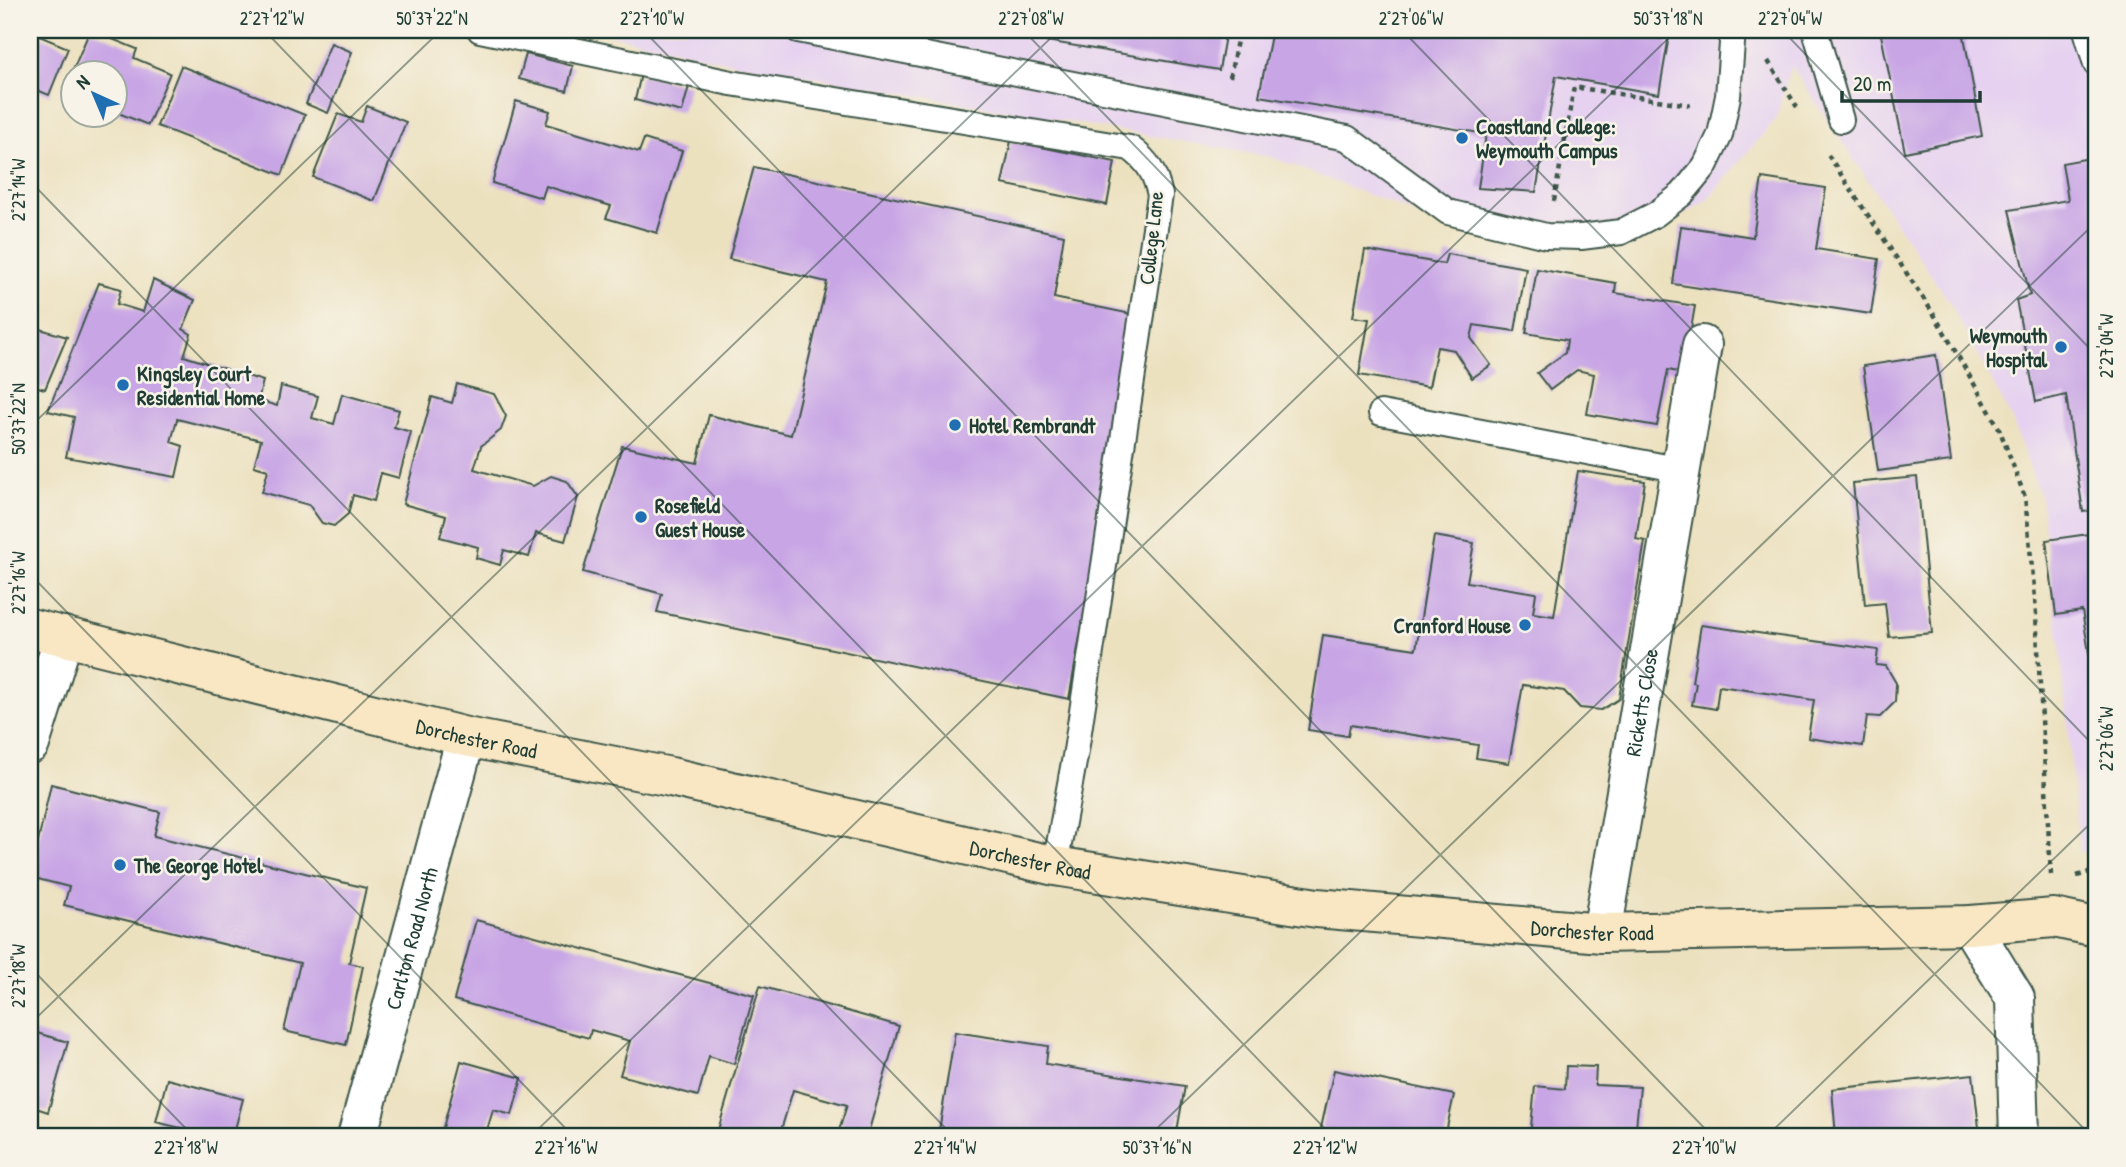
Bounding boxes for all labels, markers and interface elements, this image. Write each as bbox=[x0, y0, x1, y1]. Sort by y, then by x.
text: 2°27'12"W bbox=[240, 6, 304, 31]
text: 50°37'22"N bbox=[396, 6, 468, 31]
text: 2°27'10"W bbox=[620, 6, 684, 31]
text: 2°27'08"W bbox=[998, 6, 1064, 31]
text: 2°27'06"W bbox=[1379, 6, 1443, 31]
text: 50°37'18"N bbox=[1633, 6, 1703, 31]
text: 2°27'04"W bbox=[1758, 6, 1822, 31]
north arrow bbox=[60, 60, 130, 130]
scale bar bbox=[1842, 60, 1981, 104]
text: N bbox=[70, 69, 95, 95]
text: 20 m bbox=[1853, 69, 1891, 98]
place label: Coastland College: Weymouth Campus bbox=[1476, 112, 1618, 166]
marker: Coastland College: Weymouth Campus bbox=[1454, 130, 1470, 146]
text: 2°27'14"W bbox=[6, 159, 31, 221]
street label: College Lane bbox=[1132, 190, 1170, 286]
text: 2°27'04"W bbox=[2094, 314, 2119, 378]
place label: Weymouth Hospital bbox=[1970, 321, 2047, 375]
marker: Weymouth Hospital bbox=[2053, 339, 2069, 355]
place label: Kingsley Court Residential Home bbox=[137, 359, 266, 412]
marker: Kingsley Court Residential Home bbox=[115, 377, 131, 393]
text: 50°37'22"N bbox=[6, 383, 31, 455]
place label: Hotel Rembrandt bbox=[969, 411, 1096, 440]
marker: Hotel Rembrandt bbox=[947, 417, 963, 433]
place label: Rosefield Guest House bbox=[655, 491, 746, 544]
marker: Rosefield Guest House bbox=[633, 509, 649, 525]
text: 2°27'16"W bbox=[6, 551, 31, 615]
place label: Cranford House bbox=[1393, 611, 1512, 640]
marker: Cranford House bbox=[1517, 617, 1533, 633]
street label: Ricketts Close bbox=[1618, 646, 1665, 758]
text: 2°27'06"W bbox=[2094, 707, 2119, 771]
street label: Dorchester Road bbox=[413, 711, 540, 765]
street label: Dorchester Road bbox=[967, 832, 1093, 886]
place label: The George Hotel bbox=[133, 851, 263, 881]
marker: The George Hotel bbox=[112, 857, 128, 873]
street label: Carlton Road North bbox=[378, 864, 444, 1013]
street label: Dorchester Road bbox=[1530, 912, 1654, 948]
text: 2°27'18"W bbox=[6, 944, 31, 1008]
text: 2°27'18"W bbox=[154, 1135, 218, 1160]
text: 2°27'16"W bbox=[534, 1135, 598, 1160]
text: 2°27'14"W bbox=[914, 1135, 976, 1160]
text: 50°37'16"N bbox=[1123, 1135, 1191, 1160]
text: 2°27'12"W bbox=[1293, 1135, 1357, 1160]
text: 2°27'10"W bbox=[1672, 1135, 1736, 1160]

